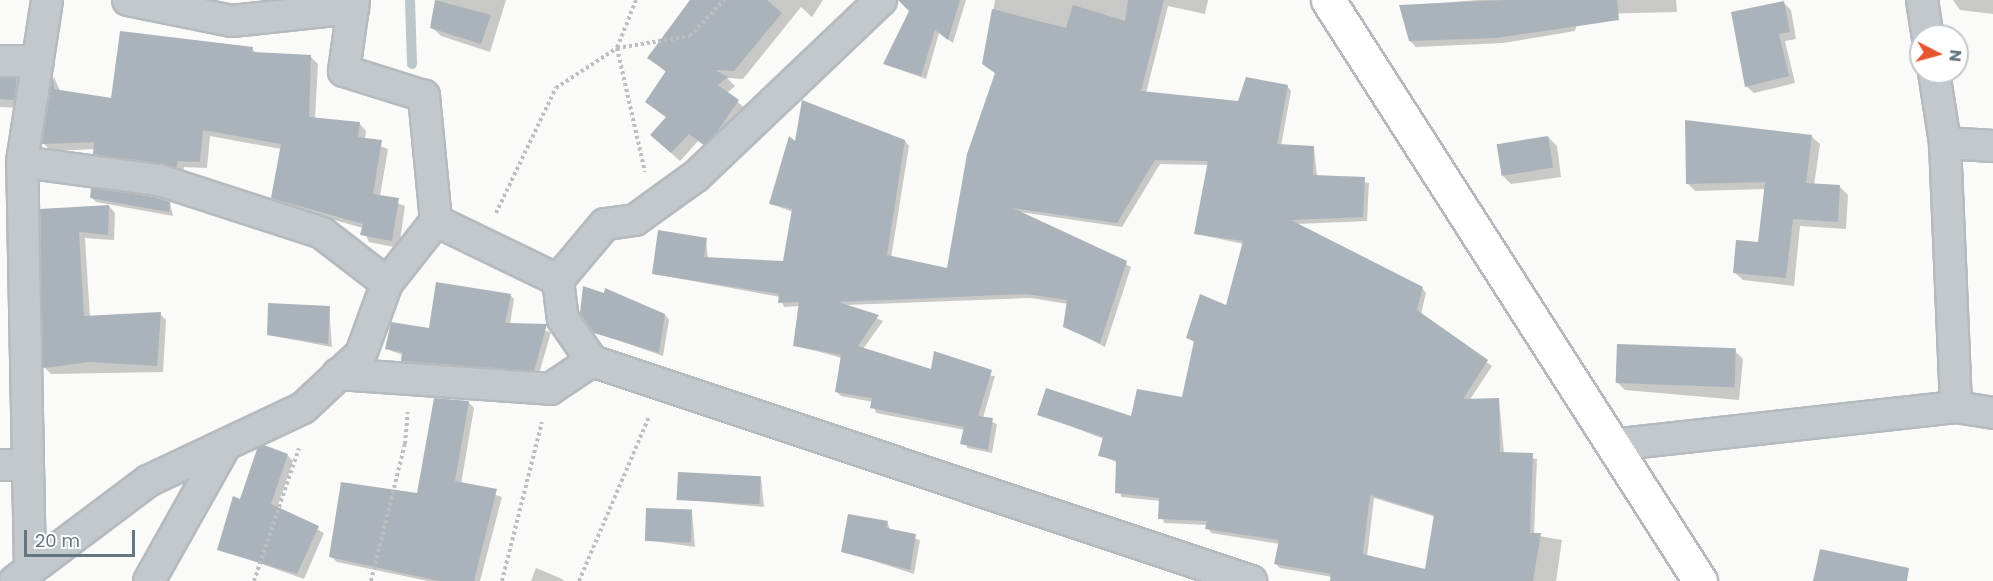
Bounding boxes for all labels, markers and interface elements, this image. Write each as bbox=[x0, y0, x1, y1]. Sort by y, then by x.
north arrow bbox=[1909, 24, 1969, 84]
text: N bbox=[1943, 49, 1967, 63]
scale bar bbox=[27, 518, 138, 556]
text: 20 m bbox=[35, 528, 80, 553]

